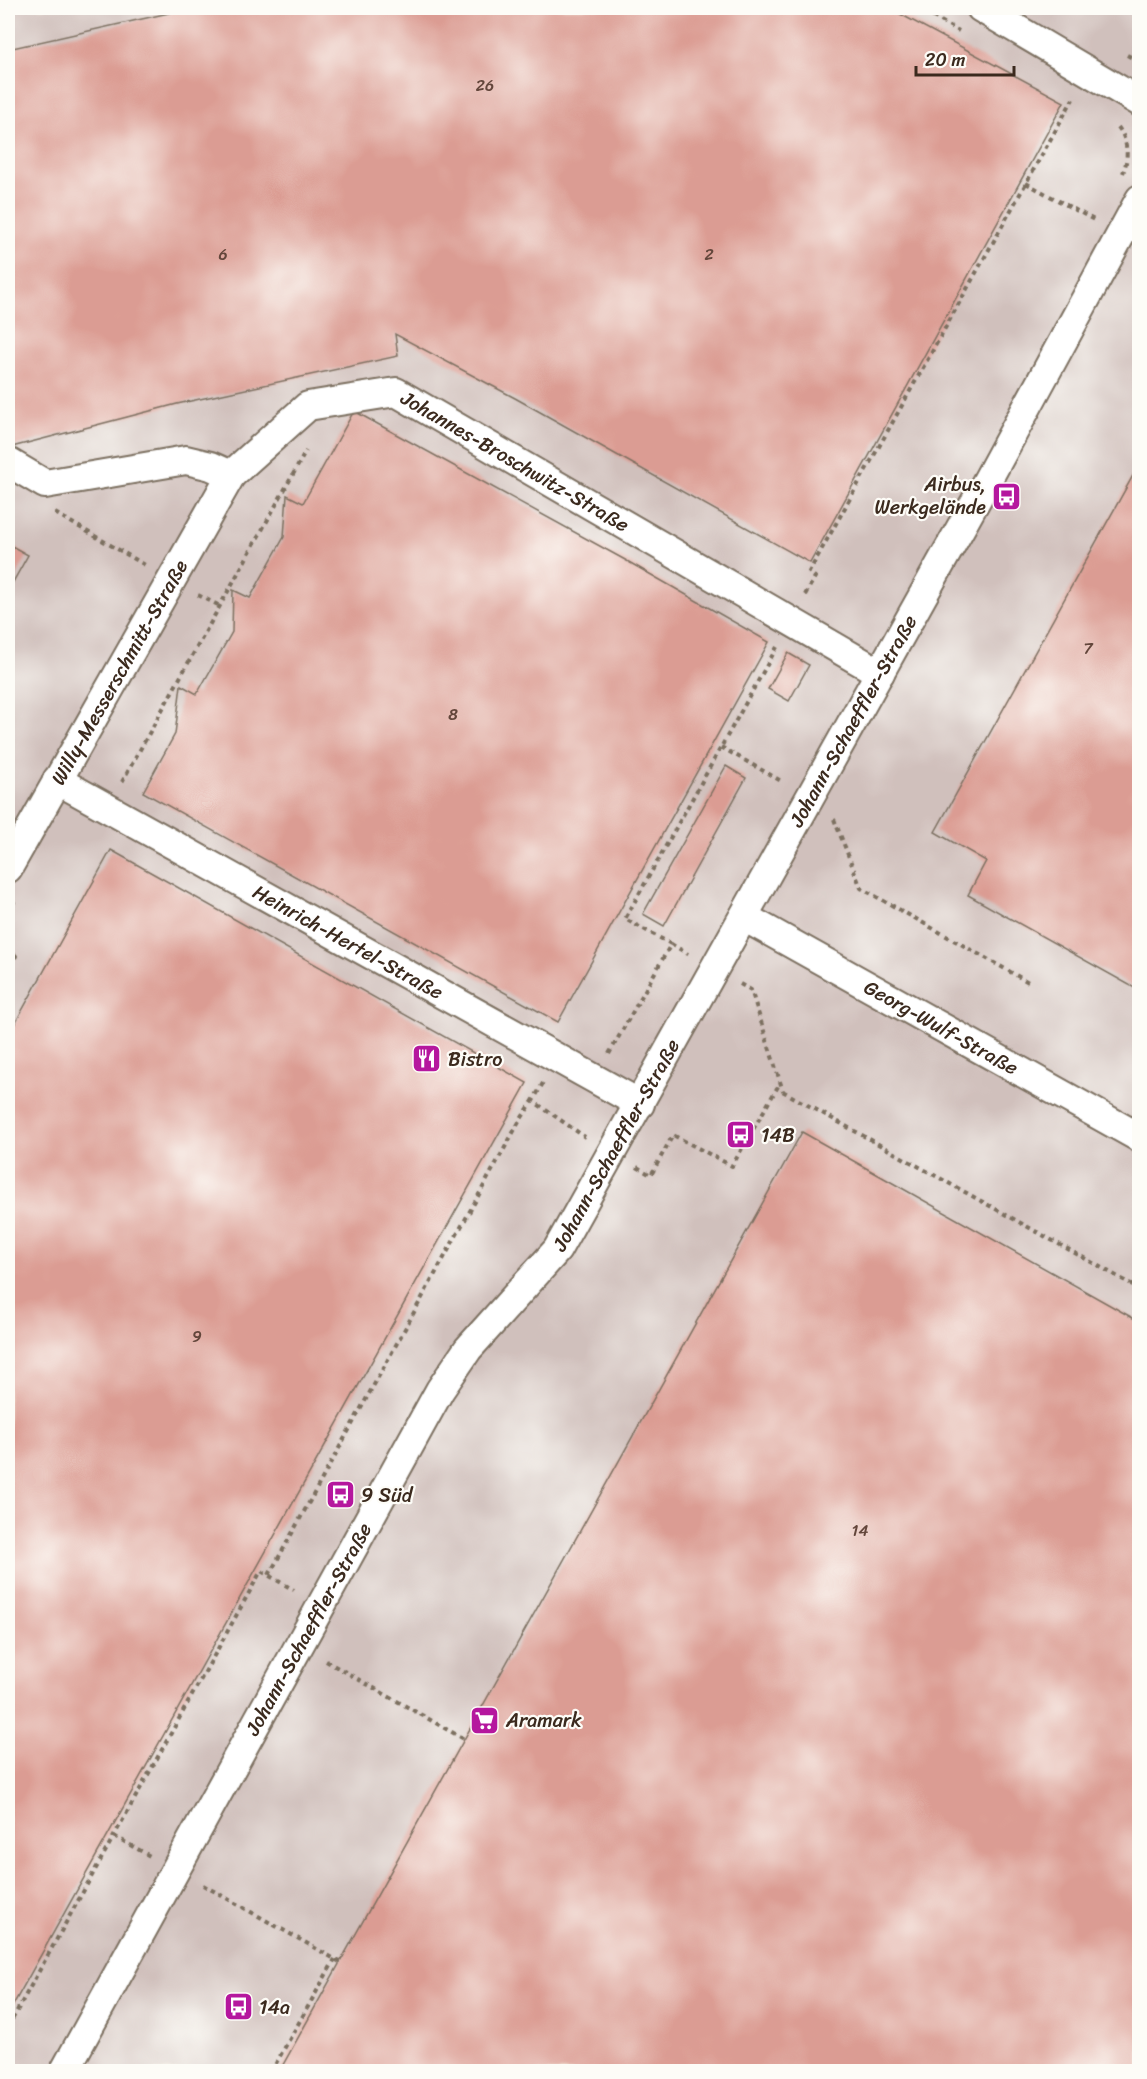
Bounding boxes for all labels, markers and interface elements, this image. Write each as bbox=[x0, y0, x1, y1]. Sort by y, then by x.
scale bar bbox=[916, 39, 1014, 77]
text: 20 m bbox=[925, 44, 965, 76]
house number: 26 bbox=[476, 71, 494, 100]
house number: 6 bbox=[218, 240, 228, 269]
house number: 2 bbox=[704, 240, 714, 269]
street label: Johannes-Broschwitz-Straße bbox=[393, 381, 636, 542]
place label: Airbus, Werkgelände bbox=[874, 467, 986, 525]
bus stop icon: Airbus, Werkgelände bbox=[991, 480, 1023, 512]
street label: Willy-Messerschmitt-Straße bbox=[41, 553, 198, 792]
street label: Johann-Schaeffler-Straße bbox=[779, 608, 927, 834]
house number: 7 bbox=[1083, 634, 1093, 663]
house number: 8 bbox=[448, 700, 458, 729]
street label: Heinrich-Hertel-Straße bbox=[246, 875, 450, 1009]
street label: Georg-Wulf-Straße bbox=[857, 970, 1025, 1085]
street label: Johann-Schaeffler-Straße bbox=[542, 1032, 690, 1259]
place label: Bistro bbox=[448, 1042, 502, 1077]
restaurant icon: Bistro bbox=[411, 1043, 443, 1075]
place label: 14B bbox=[761, 1118, 795, 1153]
bus stop icon: 14B bbox=[724, 1119, 756, 1151]
house number: 9 bbox=[192, 1322, 202, 1351]
place label: 9 Süd bbox=[361, 1478, 414, 1513]
bus stop icon: 9 Süd bbox=[324, 1479, 356, 1511]
street label: Johann-Schaeffler-Straße bbox=[235, 1516, 382, 1743]
house number: 14 bbox=[852, 1516, 868, 1545]
place label: Aramark bbox=[505, 1703, 582, 1738]
supermarket icon: Aramark bbox=[469, 1704, 501, 1736]
place label: 14a bbox=[259, 1990, 290, 2025]
bus stop icon: 14a bbox=[222, 1991, 254, 2023]

